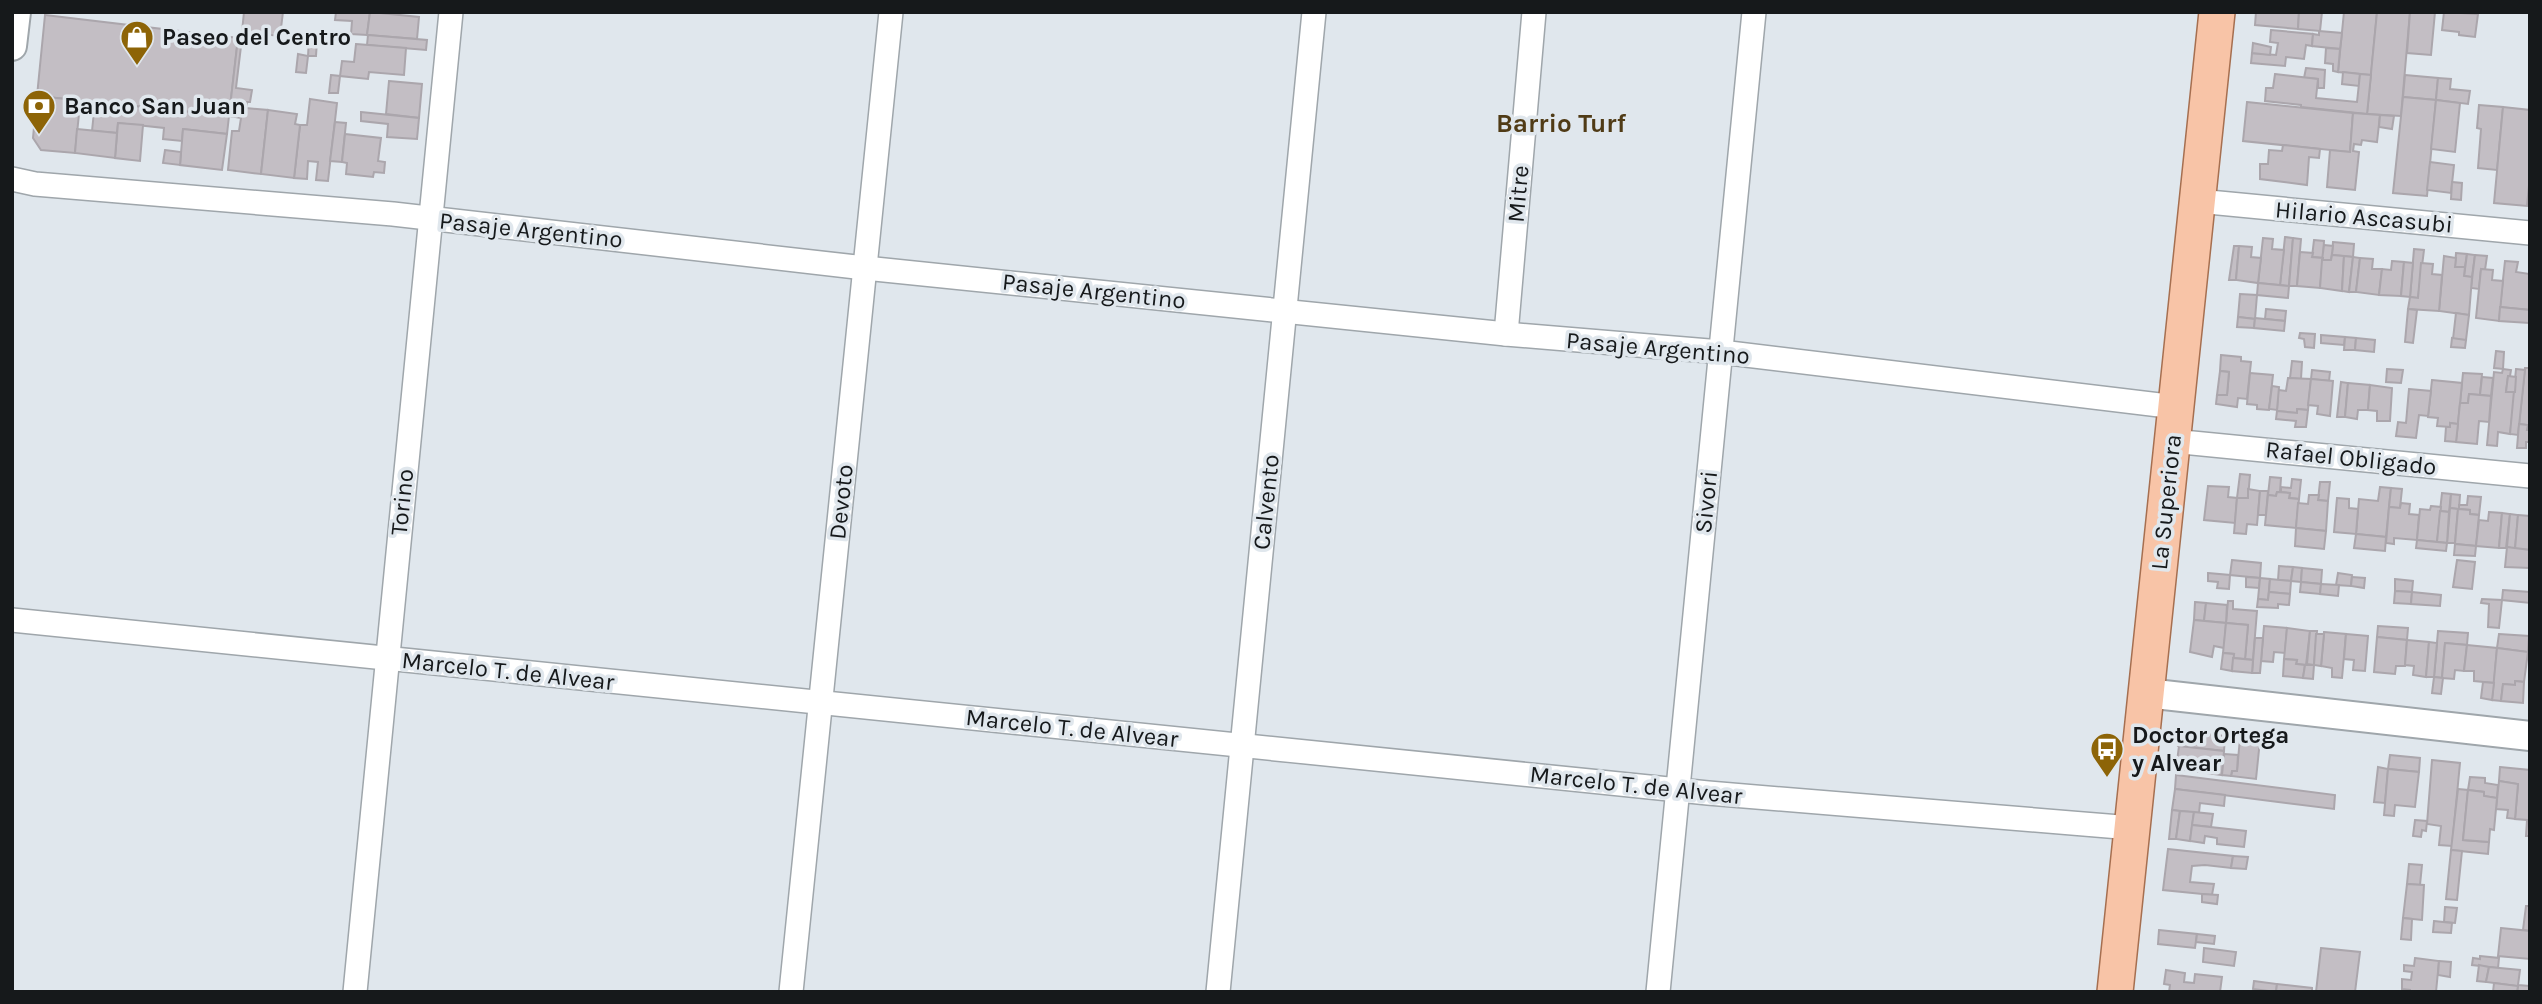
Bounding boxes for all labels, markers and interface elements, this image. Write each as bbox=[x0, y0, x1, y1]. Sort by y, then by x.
shop icon: Paseo del Centro bbox=[118, 18, 156, 67]
place label: Paseo del Centro bbox=[162, 23, 351, 51]
bank icon: Banco San Juan bbox=[20, 87, 58, 136]
place label: Banco San Juan bbox=[64, 92, 246, 120]
district label: Barrio Turf bbox=[1496, 108, 1626, 139]
street label: Mitre bbox=[1502, 164, 1534, 224]
street label: Hilario Ascasubi bbox=[2274, 195, 2454, 239]
street label: Pasaje Argentino bbox=[438, 206, 624, 254]
street label: Pasaje Argentino bbox=[1001, 267, 1187, 315]
street label: Pasaje Argentino bbox=[1565, 326, 1751, 370]
street label: La Superiora bbox=[2145, 433, 2187, 571]
street label: Rafael Obligado bbox=[2264, 435, 2438, 481]
street label: Calvento bbox=[1247, 453, 1285, 551]
street label: Devoto bbox=[823, 463, 859, 541]
street label: Torino bbox=[385, 467, 419, 537]
street label: Sivori bbox=[1689, 469, 1723, 535]
street label: Marcelo T. de Alvear bbox=[400, 646, 616, 696]
street label: Marcelo T. de Alvear bbox=[964, 703, 1180, 753]
place label: Doctor Ortega y Alvear bbox=[2132, 721, 2289, 777]
bus stop icon: Doctor Ortega y Alvear bbox=[2088, 730, 2126, 779]
street label: Marcelo T. de Alvear bbox=[1528, 760, 1744, 810]

